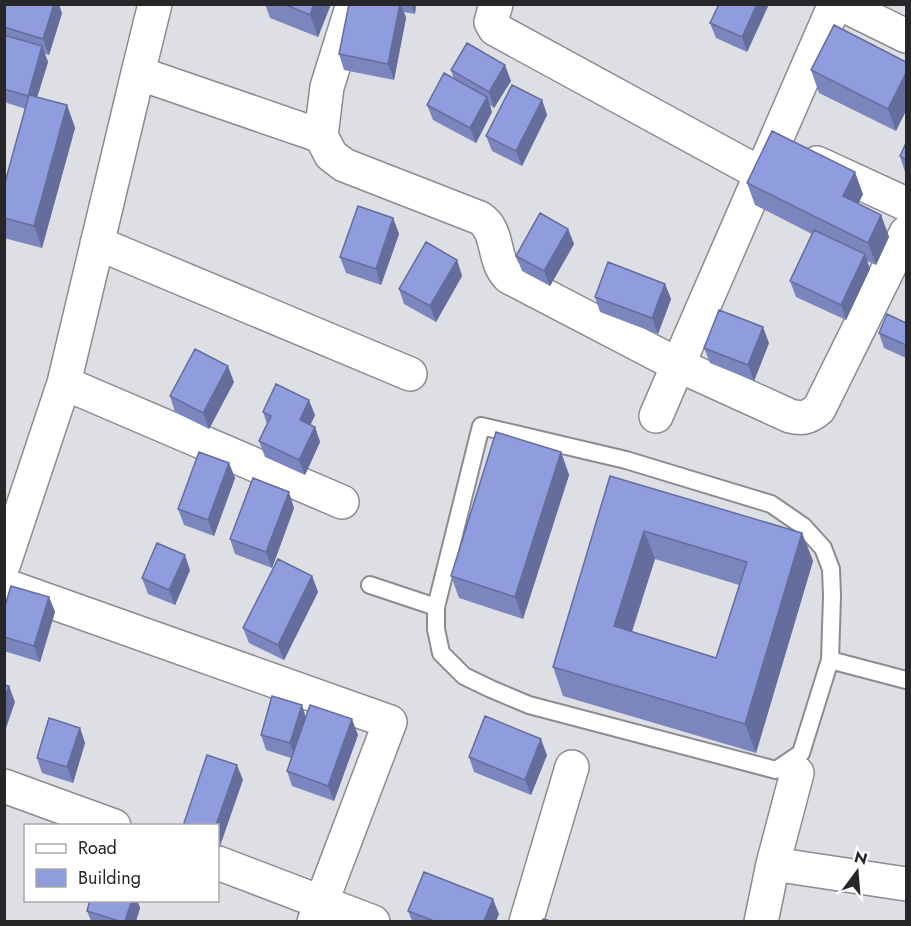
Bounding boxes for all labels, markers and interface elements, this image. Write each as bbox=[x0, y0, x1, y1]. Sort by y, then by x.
legend bbox=[24, 824, 219, 902]
text: Road bbox=[78, 835, 117, 861]
north arrow bbox=[827, 842, 887, 902]
text: N bbox=[852, 845, 870, 871]
text: Building bbox=[78, 865, 141, 891]

